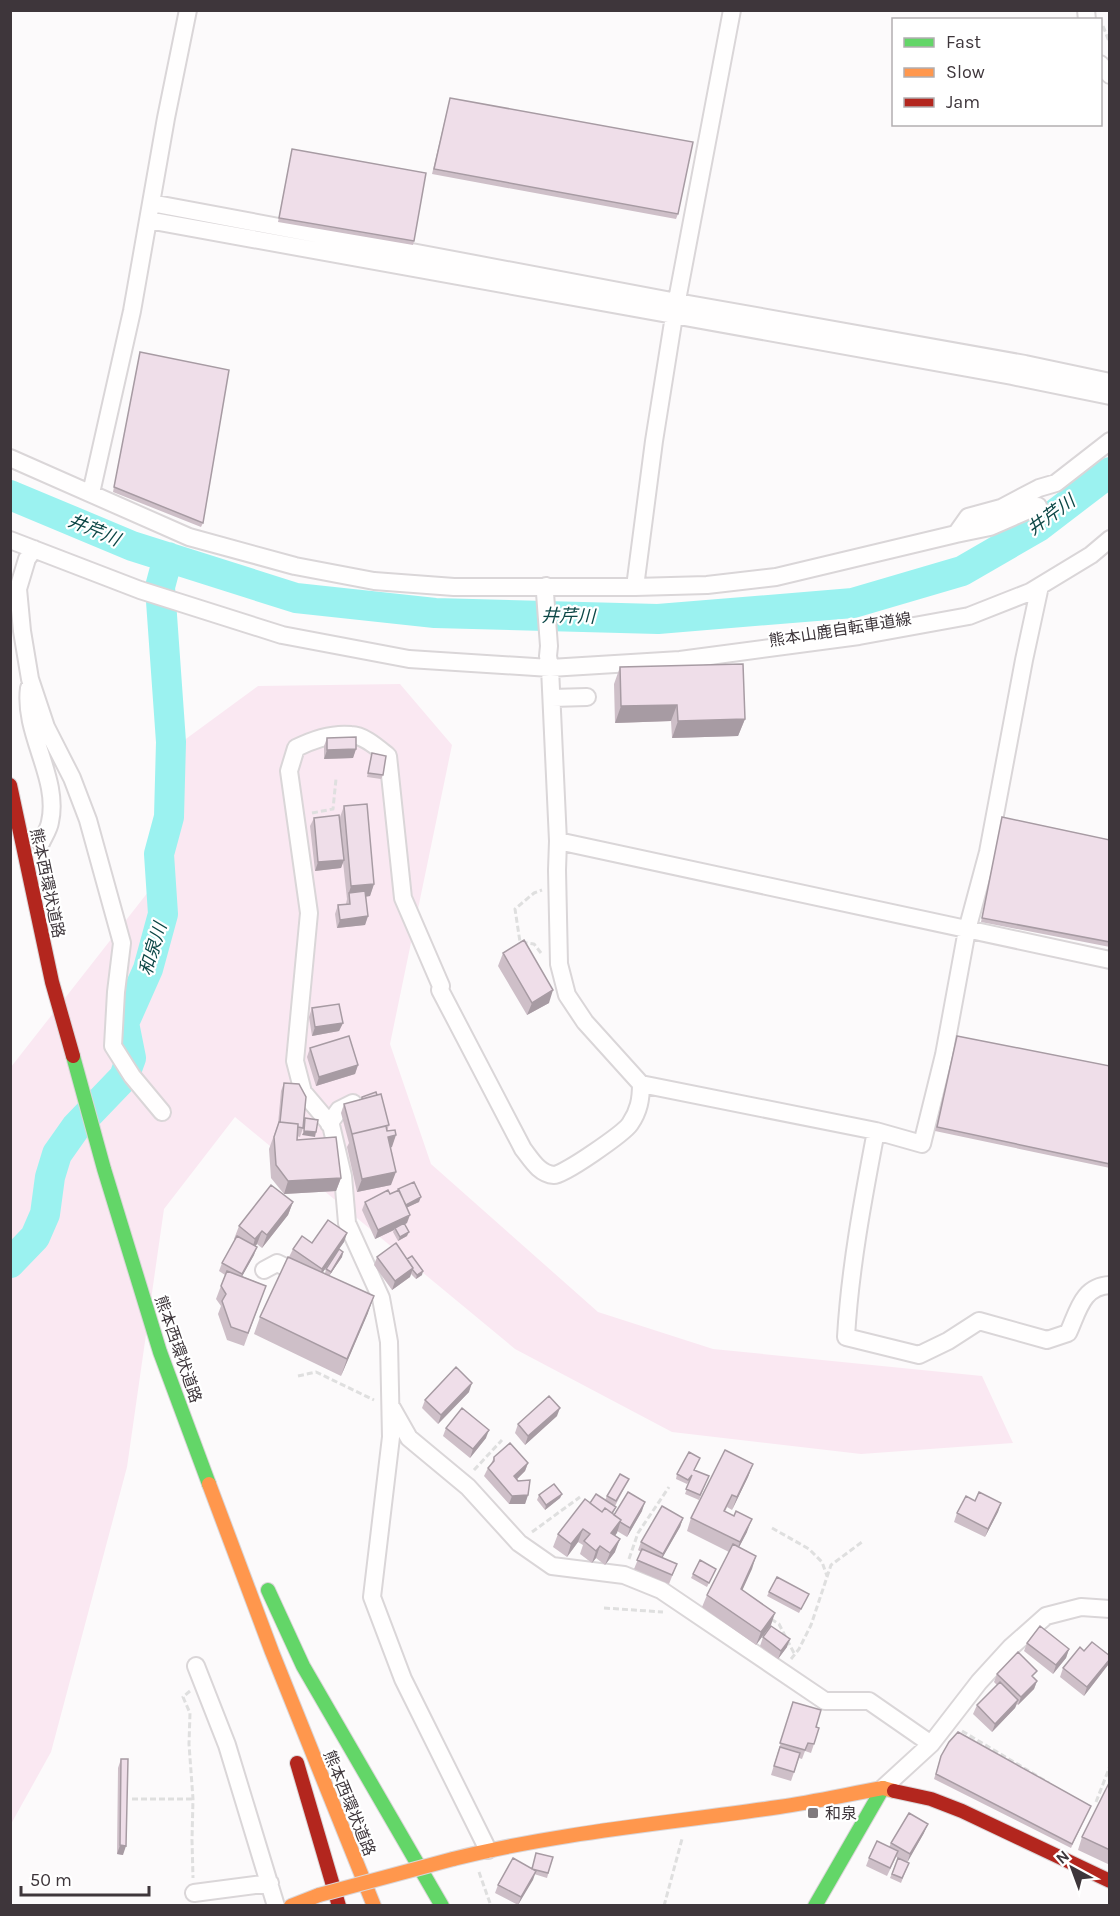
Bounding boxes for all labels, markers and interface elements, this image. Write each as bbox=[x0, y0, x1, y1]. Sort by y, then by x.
legend bbox=[892, 18, 1102, 126]
text: Fast bbox=[946, 31, 981, 53]
text: Slow bbox=[946, 61, 985, 83]
text: Jam bbox=[946, 91, 980, 113]
water label: 井芹川 bbox=[1023, 489, 1081, 540]
water label: 井芹川 bbox=[65, 509, 125, 551]
water label: 井芹川 bbox=[541, 605, 597, 628]
street label: 熊本山鹿自転車道線 bbox=[767, 609, 913, 650]
street label: 熊本西環状道路 bbox=[27, 826, 68, 940]
water label: 和泉川 bbox=[135, 918, 172, 978]
street label: 熊本西環状道路 bbox=[151, 1293, 206, 1405]
street label: 熊本西環状道路 bbox=[320, 1748, 379, 1859]
place label: 和泉 bbox=[825, 1804, 857, 1823]
marker: 和泉 bbox=[806, 1806, 820, 1820]
north arrow bbox=[1042, 1838, 1102, 1898]
text: N bbox=[1052, 1846, 1073, 1868]
scale bar bbox=[21, 1859, 148, 1897]
text: 50 m bbox=[30, 1869, 72, 1891]

